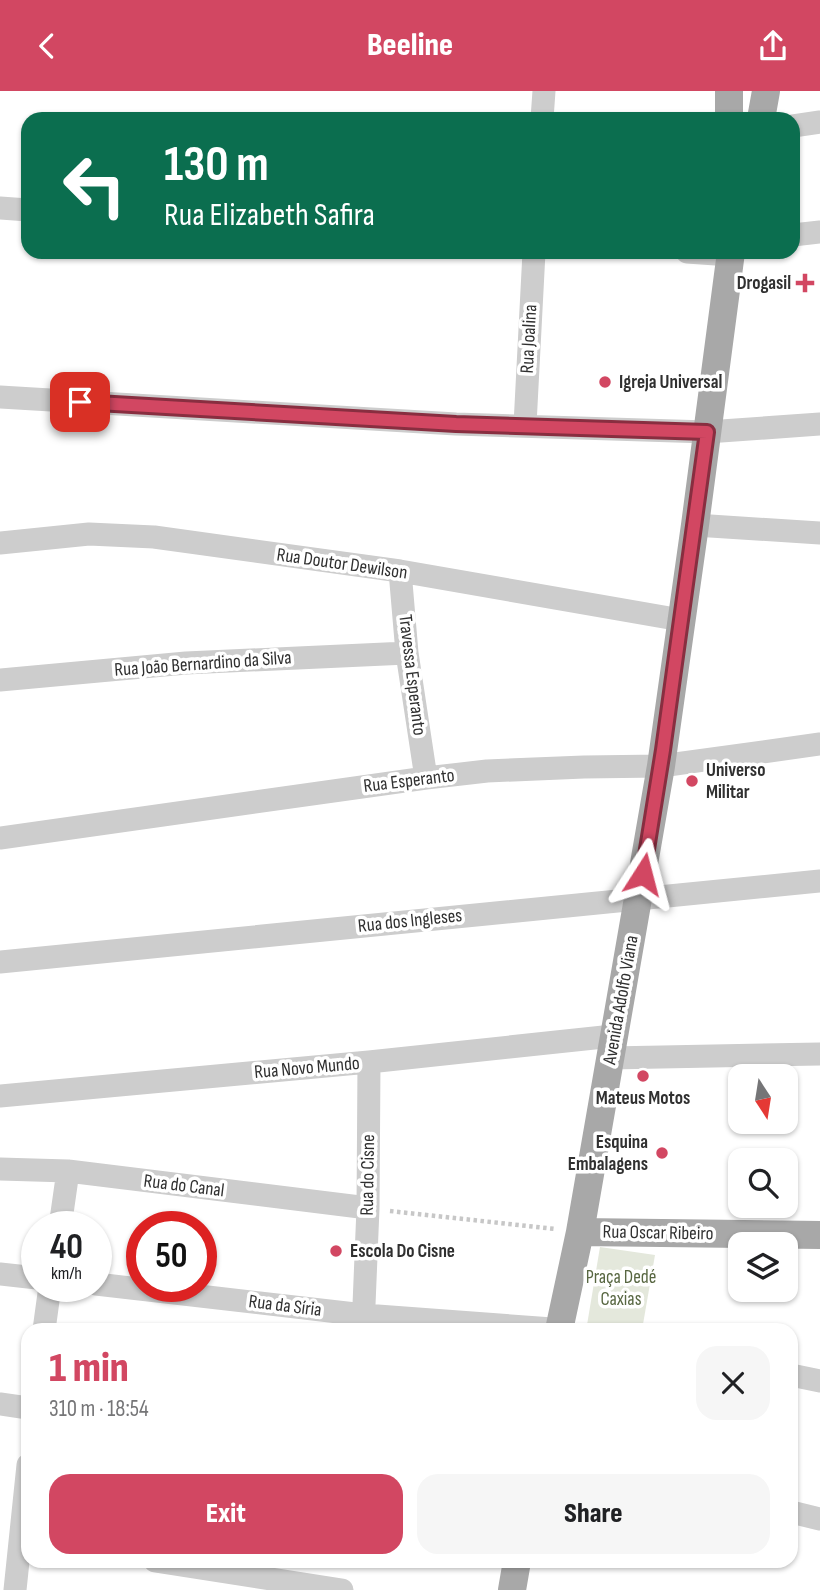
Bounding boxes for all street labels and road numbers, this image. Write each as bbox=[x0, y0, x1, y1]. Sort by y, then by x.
street label: Rua Joalina bbox=[516, 304, 542, 374]
street label: Rua Doutor Dewilson bbox=[275, 543, 409, 585]
street label: Travessa Esperanto bbox=[393, 613, 431, 737]
street label: Rua João Bernardino da Silva bbox=[114, 646, 292, 682]
street label: Rua Esperanto bbox=[362, 764, 456, 798]
street label: Rua dos Ingleses bbox=[357, 904, 463, 938]
street label: Avenida Adolfo Viana bbox=[598, 934, 644, 1067]
street label: Rua Novo Mundo bbox=[253, 1052, 361, 1084]
street label: Rua do Cisne bbox=[356, 1134, 380, 1216]
street label: Rua do Canal bbox=[142, 1170, 226, 1202]
street label: Rua Oscar Ribeiro bbox=[602, 1221, 714, 1245]
street label: Rua da Síria bbox=[247, 1290, 323, 1322]

